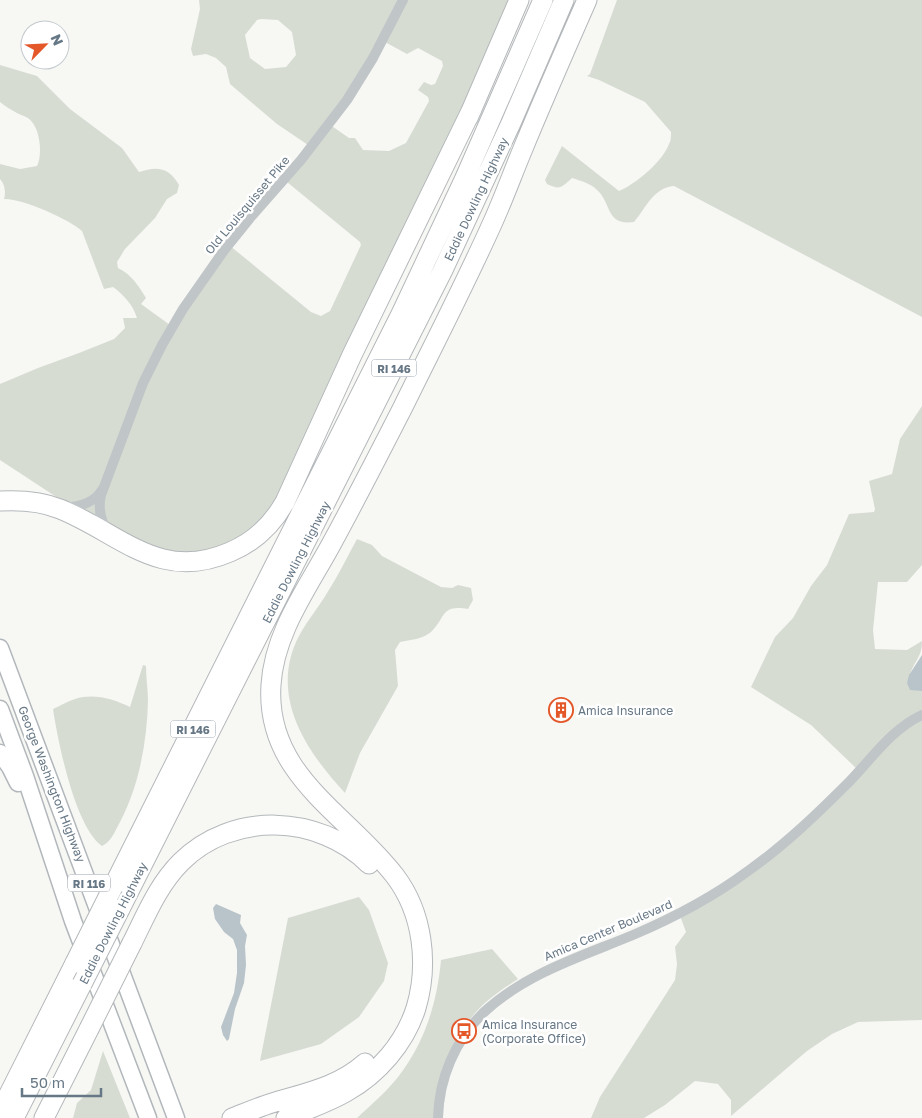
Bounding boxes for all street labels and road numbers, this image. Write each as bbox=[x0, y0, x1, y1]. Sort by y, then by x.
street label: Eddie Dowling Highway bbox=[441, 134, 511, 263]
street label: Old Louisquisset Pike bbox=[202, 153, 293, 257]
road number: RI 146 bbox=[372, 359, 416, 376]
street label: Eddie Dowling Highway bbox=[259, 498, 333, 625]
street label: George Washington Highway bbox=[15, 704, 89, 865]
road number: RI 146 bbox=[170, 721, 216, 738]
street label: Eddie Dowling Highway bbox=[76, 859, 150, 986]
road number: RI 116 bbox=[68, 874, 110, 891]
street label: Amica Center Boulevard bbox=[542, 896, 674, 964]

